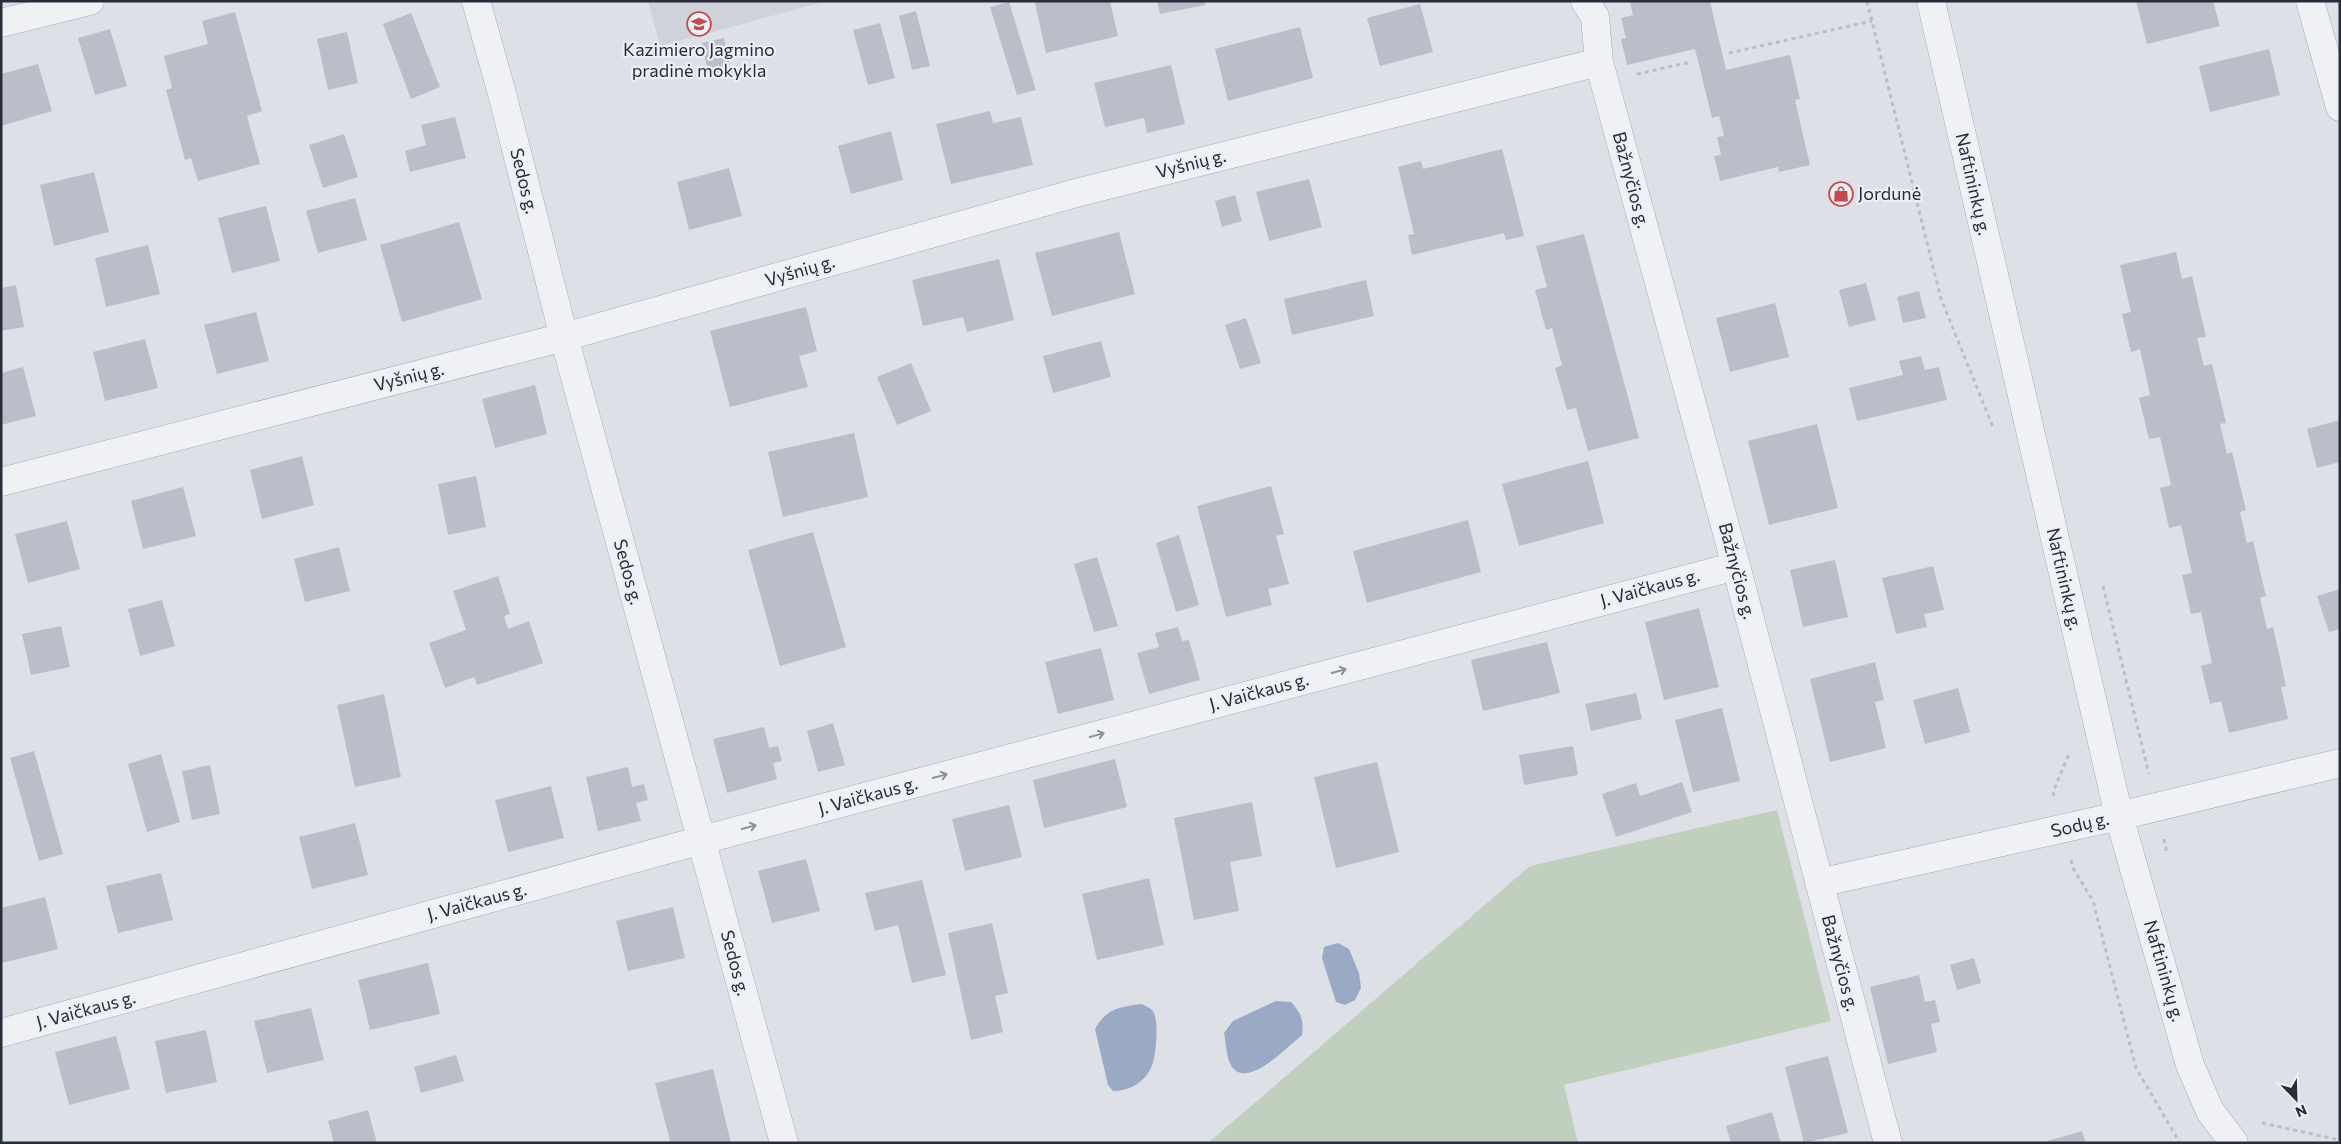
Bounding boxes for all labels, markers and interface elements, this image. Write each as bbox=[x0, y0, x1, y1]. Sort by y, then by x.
school or university icon: Kazimiero Jagmino pradinė mokykla bbox=[686, 11, 712, 37]
place label: Kazimiero Jagmino pradinė mokykla bbox=[623, 38, 775, 81]
street label: Bažnyčios g. bbox=[1609, 129, 1655, 230]
street label: Naftininkų g. bbox=[1951, 130, 1996, 237]
street label: Vyšnių g. bbox=[1153, 144, 1228, 182]
street label: Sedos g. bbox=[506, 146, 544, 216]
shop icon: Jordunė bbox=[1828, 181, 1854, 207]
place label: Jordunė bbox=[1858, 182, 1921, 204]
street label: Vyšnių g. bbox=[762, 250, 837, 290]
street label: Vyšnių g. bbox=[371, 357, 446, 395]
street label: Bažnyčios g. bbox=[1715, 520, 1761, 621]
street label: Naftininkų g. bbox=[2042, 525, 2087, 632]
street label: Sedos g. bbox=[610, 537, 648, 607]
street label: J. Vaičkaus g. bbox=[1598, 563, 1702, 611]
one-way arrow bbox=[1330, 665, 1346, 675]
street label: J. Vaičkaus g. bbox=[1207, 667, 1311, 715]
one-way arrow bbox=[1088, 730, 1104, 739]
street label: J. Vaičkaus g. bbox=[816, 771, 920, 819]
one-way arrow bbox=[931, 771, 947, 781]
street label: Sodų g. bbox=[2048, 807, 2111, 841]
one-way arrow bbox=[741, 822, 757, 831]
street label: J. Vaičkaus g. bbox=[425, 877, 529, 925]
street label: Bažnyčios g. bbox=[1818, 912, 1864, 1013]
street label: Naftininkų g. bbox=[2140, 917, 2190, 1024]
street label: Sedos g. bbox=[717, 928, 755, 998]
street label: J. Vaičkaus g. bbox=[34, 985, 138, 1033]
north arrow bbox=[2271, 1074, 2321, 1124]
text: N bbox=[2293, 1102, 2309, 1121]

